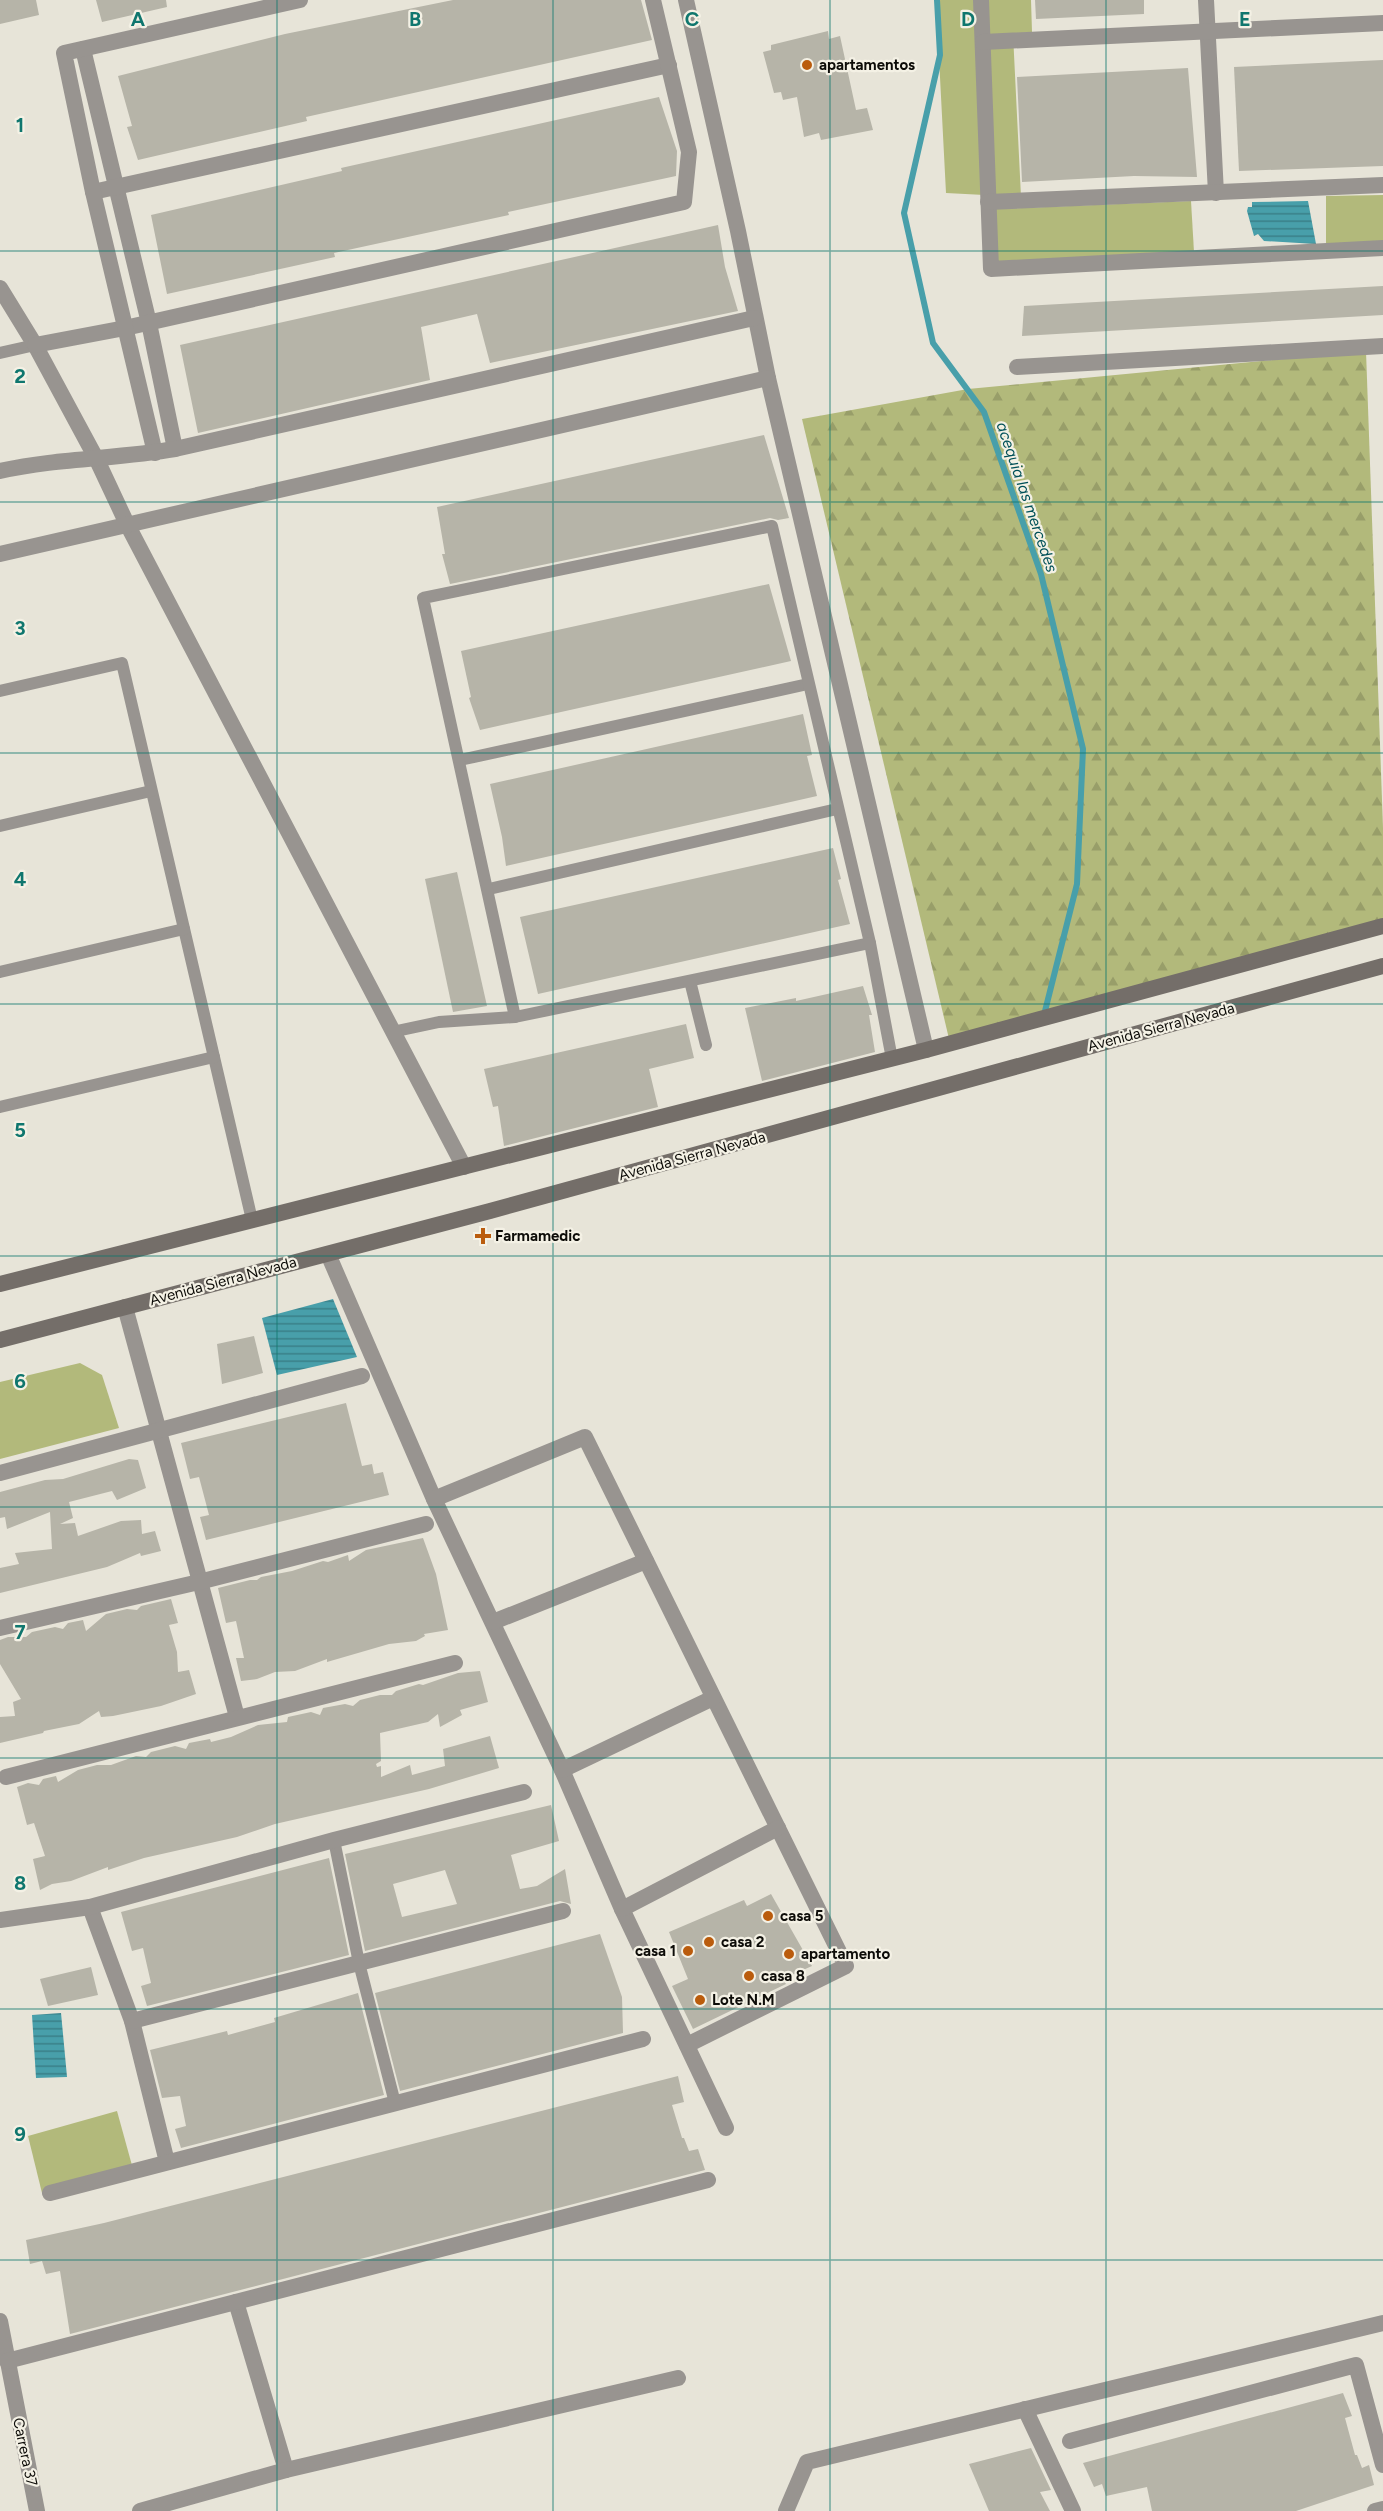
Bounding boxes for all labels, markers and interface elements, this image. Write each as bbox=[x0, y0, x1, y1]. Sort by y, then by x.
text: A bbox=[131, 7, 146, 31]
text: B bbox=[409, 7, 421, 31]
text: C bbox=[685, 7, 699, 31]
text: D bbox=[961, 7, 975, 31]
text: E bbox=[1239, 7, 1251, 31]
place label: apartamentos bbox=[819, 56, 915, 74]
marker: apartamentos bbox=[800, 58, 814, 72]
text: 1 bbox=[16, 113, 24, 137]
text: 2 bbox=[14, 364, 26, 388]
water label: acequia las mercedes bbox=[992, 419, 1062, 575]
text: 3 bbox=[14, 616, 26, 640]
text: 4 bbox=[14, 867, 27, 891]
street label: Avenida Sierra Nevada bbox=[1086, 999, 1236, 1055]
text: 5 bbox=[14, 1118, 26, 1142]
street label: Avenida Sierra Nevada bbox=[617, 1128, 767, 1184]
place label: Farmamedic bbox=[495, 1227, 580, 1245]
marker: Farmamedic bbox=[476, 1229, 490, 1243]
street label: Avenida Sierra Nevada bbox=[148, 1253, 298, 1309]
text: 6 bbox=[14, 1369, 26, 1393]
text: 7 bbox=[14, 1620, 26, 1644]
text: 8 bbox=[14, 1871, 26, 1895]
place label: casa 5 bbox=[780, 1907, 824, 1925]
marker: casa 5 bbox=[761, 1909, 775, 1923]
place label: casa 2 bbox=[721, 1933, 765, 1951]
marker: casa 2 bbox=[702, 1935, 716, 1949]
place label: casa 1 bbox=[635, 1942, 676, 1960]
marker: casa 1 bbox=[681, 1944, 695, 1958]
place label: apartamento bbox=[801, 1945, 890, 1963]
marker: apartamento bbox=[782, 1947, 796, 1961]
place label: casa 8 bbox=[761, 1967, 805, 1985]
marker: casa 8 bbox=[742, 1969, 756, 1983]
place label: Lote N.M bbox=[712, 1991, 775, 2009]
marker: Lote N.M bbox=[693, 1993, 707, 2007]
text: 9 bbox=[14, 2122, 26, 2146]
street label: Carrera 37 bbox=[9, 2416, 41, 2488]

